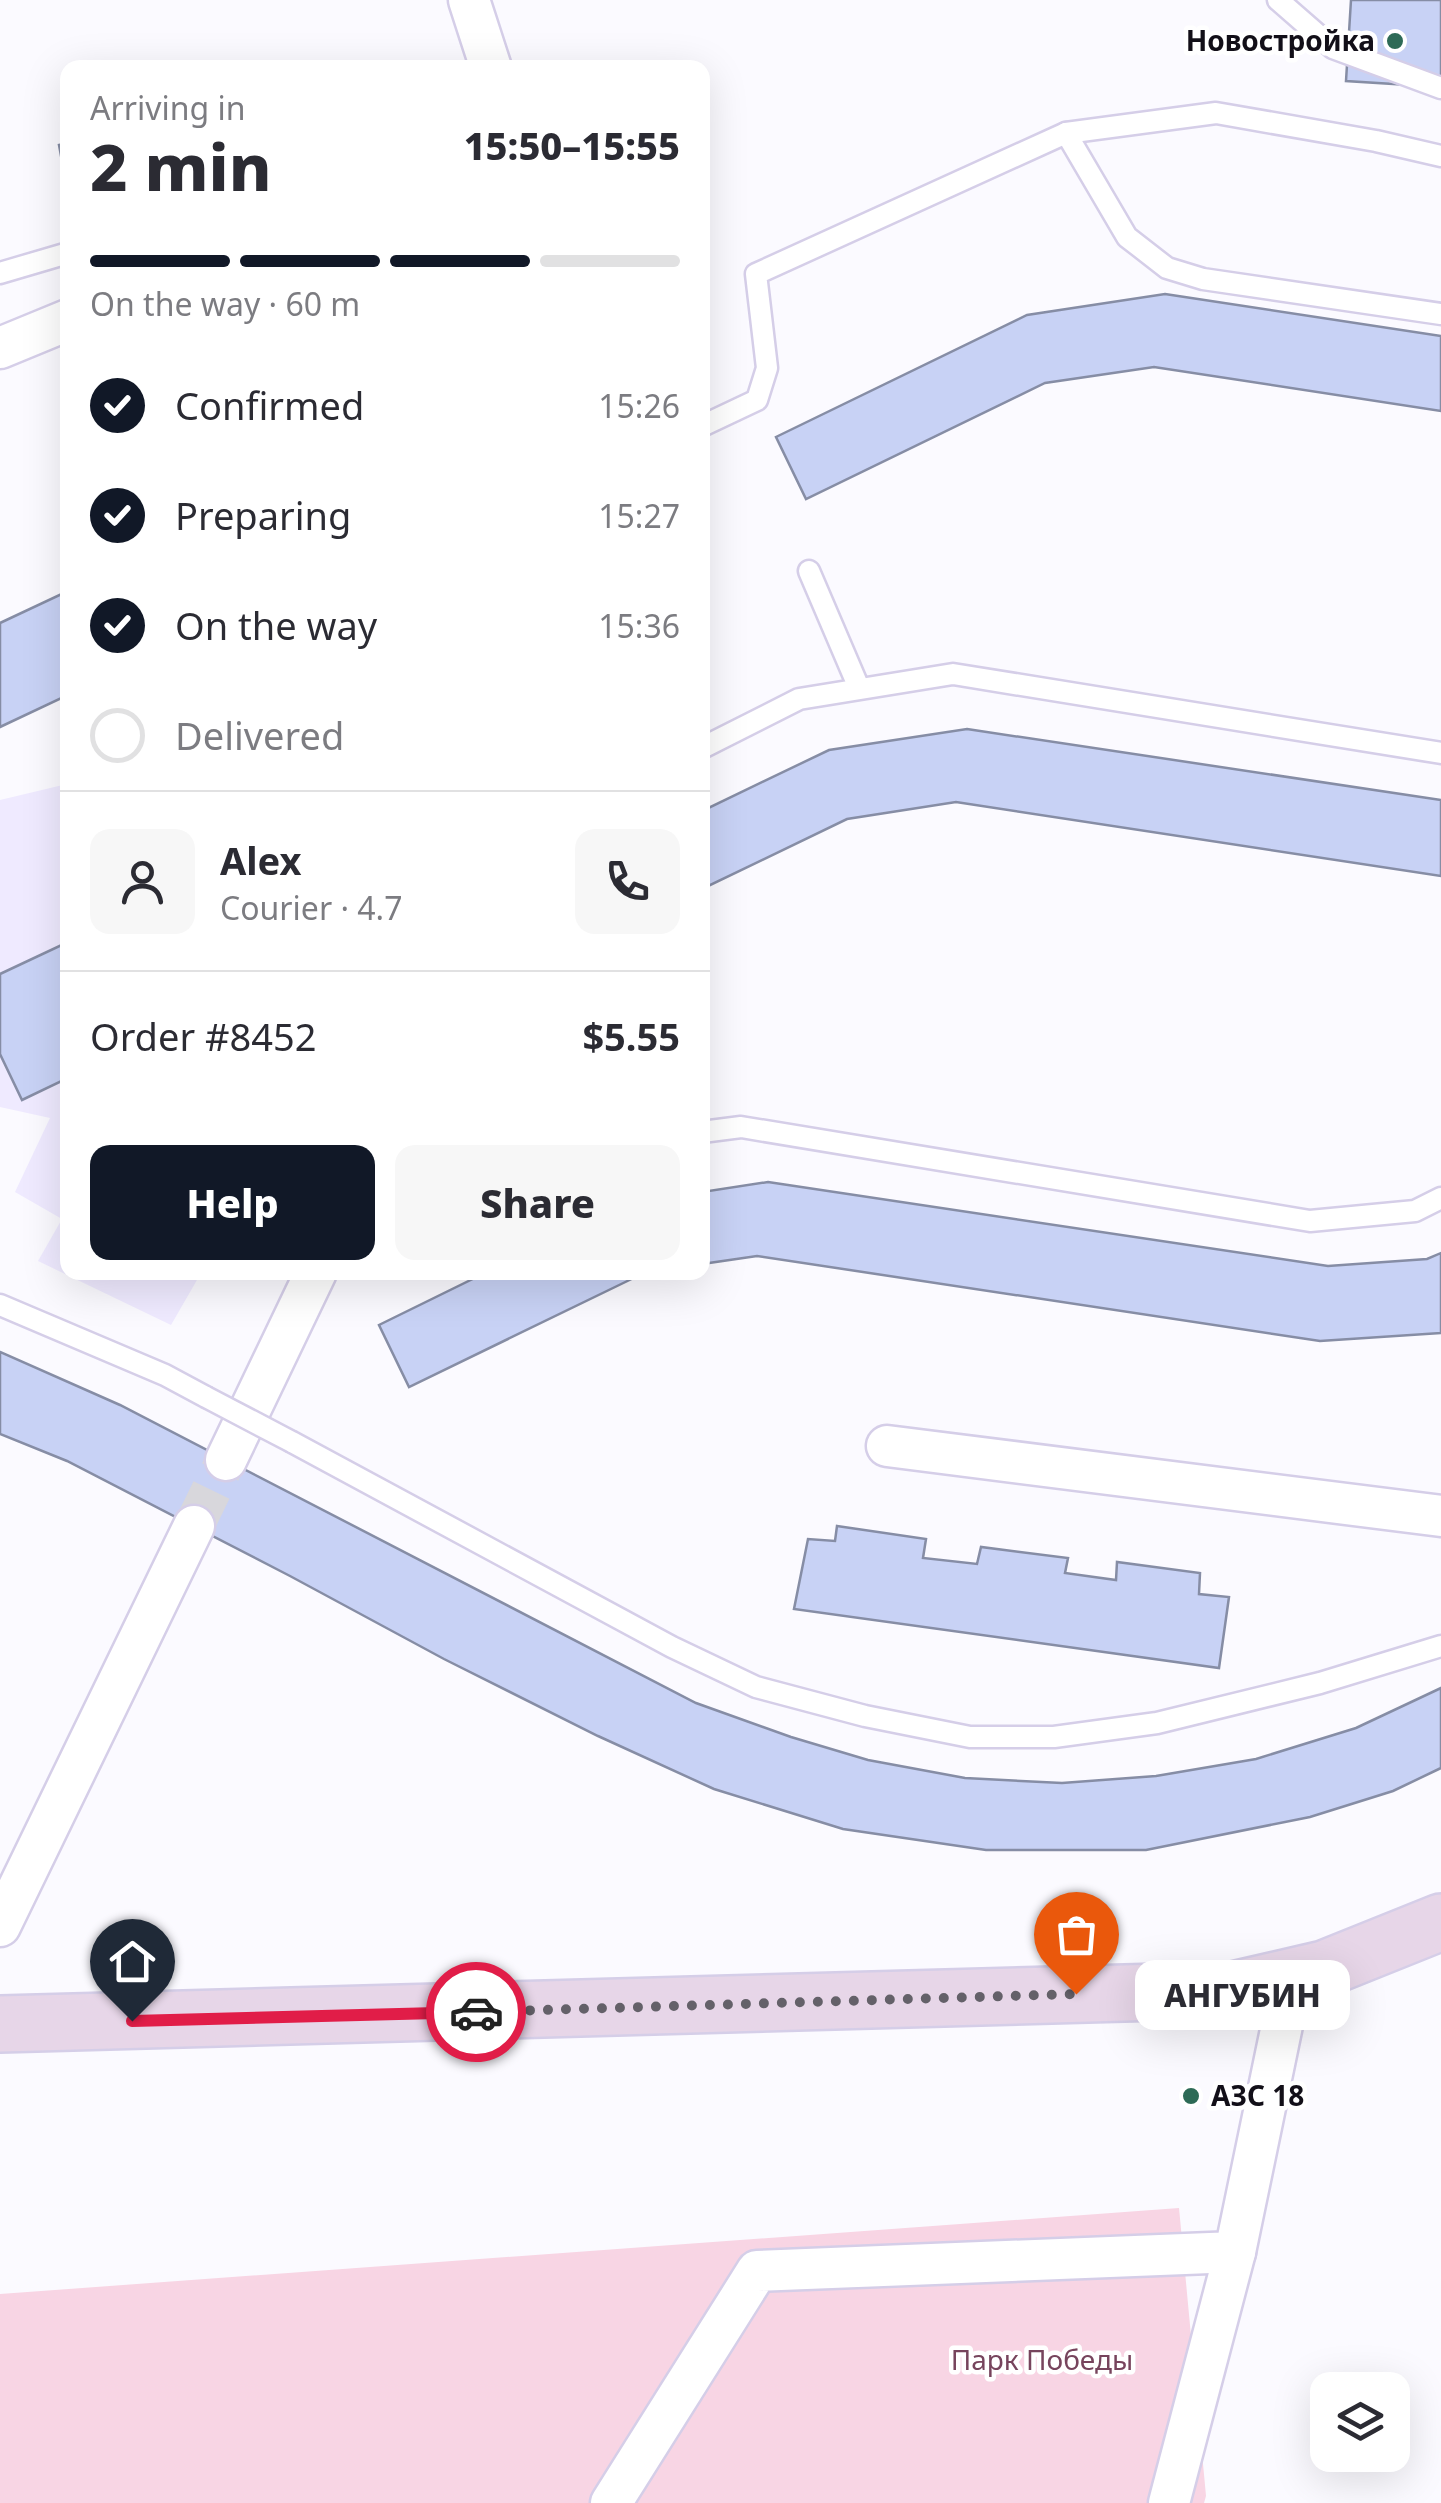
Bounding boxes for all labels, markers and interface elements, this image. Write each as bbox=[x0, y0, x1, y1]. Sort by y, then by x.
place label: Новостройка bbox=[1186, 21, 1375, 59]
marker: Новостройка bbox=[1384, 30, 1406, 52]
text: Arriving in bbox=[90, 86, 245, 129]
text: 15:50–15:55 bbox=[464, 119, 680, 171]
text: 2 min bbox=[90, 122, 272, 210]
text: On the way · 60 m bbox=[90, 282, 360, 325]
icon: check bbox=[90, 378, 145, 433]
text: Confirmed bbox=[175, 379, 364, 431]
text: 15:26 bbox=[598, 384, 680, 427]
icon: check bbox=[90, 488, 145, 543]
text: Preparing bbox=[175, 489, 351, 541]
text: 15:27 bbox=[598, 494, 680, 537]
icon: check bbox=[90, 598, 145, 653]
text: On the way bbox=[175, 599, 377, 651]
text: 15:36 bbox=[598, 604, 680, 647]
text: Delivered bbox=[175, 709, 344, 761]
button: person bbox=[90, 829, 195, 934]
button: phone bbox=[575, 829, 680, 934]
text: Alex bbox=[220, 834, 302, 886]
text: Courier · 4.7 bbox=[220, 886, 403, 929]
text: Order #8452 bbox=[90, 1010, 316, 1062]
text: $5.55 bbox=[582, 1010, 680, 1062]
button: Help bbox=[90, 1145, 375, 1260]
button: Share bbox=[395, 1145, 680, 1260]
pin bbox=[1034, 1892, 1119, 1995]
icon: bag bbox=[1049, 1907, 1104, 1962]
pin bbox=[90, 1919, 175, 2022]
icon: home bbox=[105, 1934, 160, 1989]
callout: АНГУБИН bbox=[1136, 1959, 1351, 2029]
courier bbox=[426, 1962, 526, 2062]
text: АНГУБИН bbox=[1164, 1973, 1321, 2016]
icon: car bbox=[449, 1985, 504, 2040]
place label: АЗС 18 bbox=[1211, 2076, 1304, 2114]
marker: АЗС 18 bbox=[1180, 2085, 1202, 2107]
park label: Парк Победы bbox=[951, 2340, 1133, 2378]
map controls bbox=[1310, 2372, 1410, 2472]
button: layers bbox=[1310, 2372, 1410, 2472]

